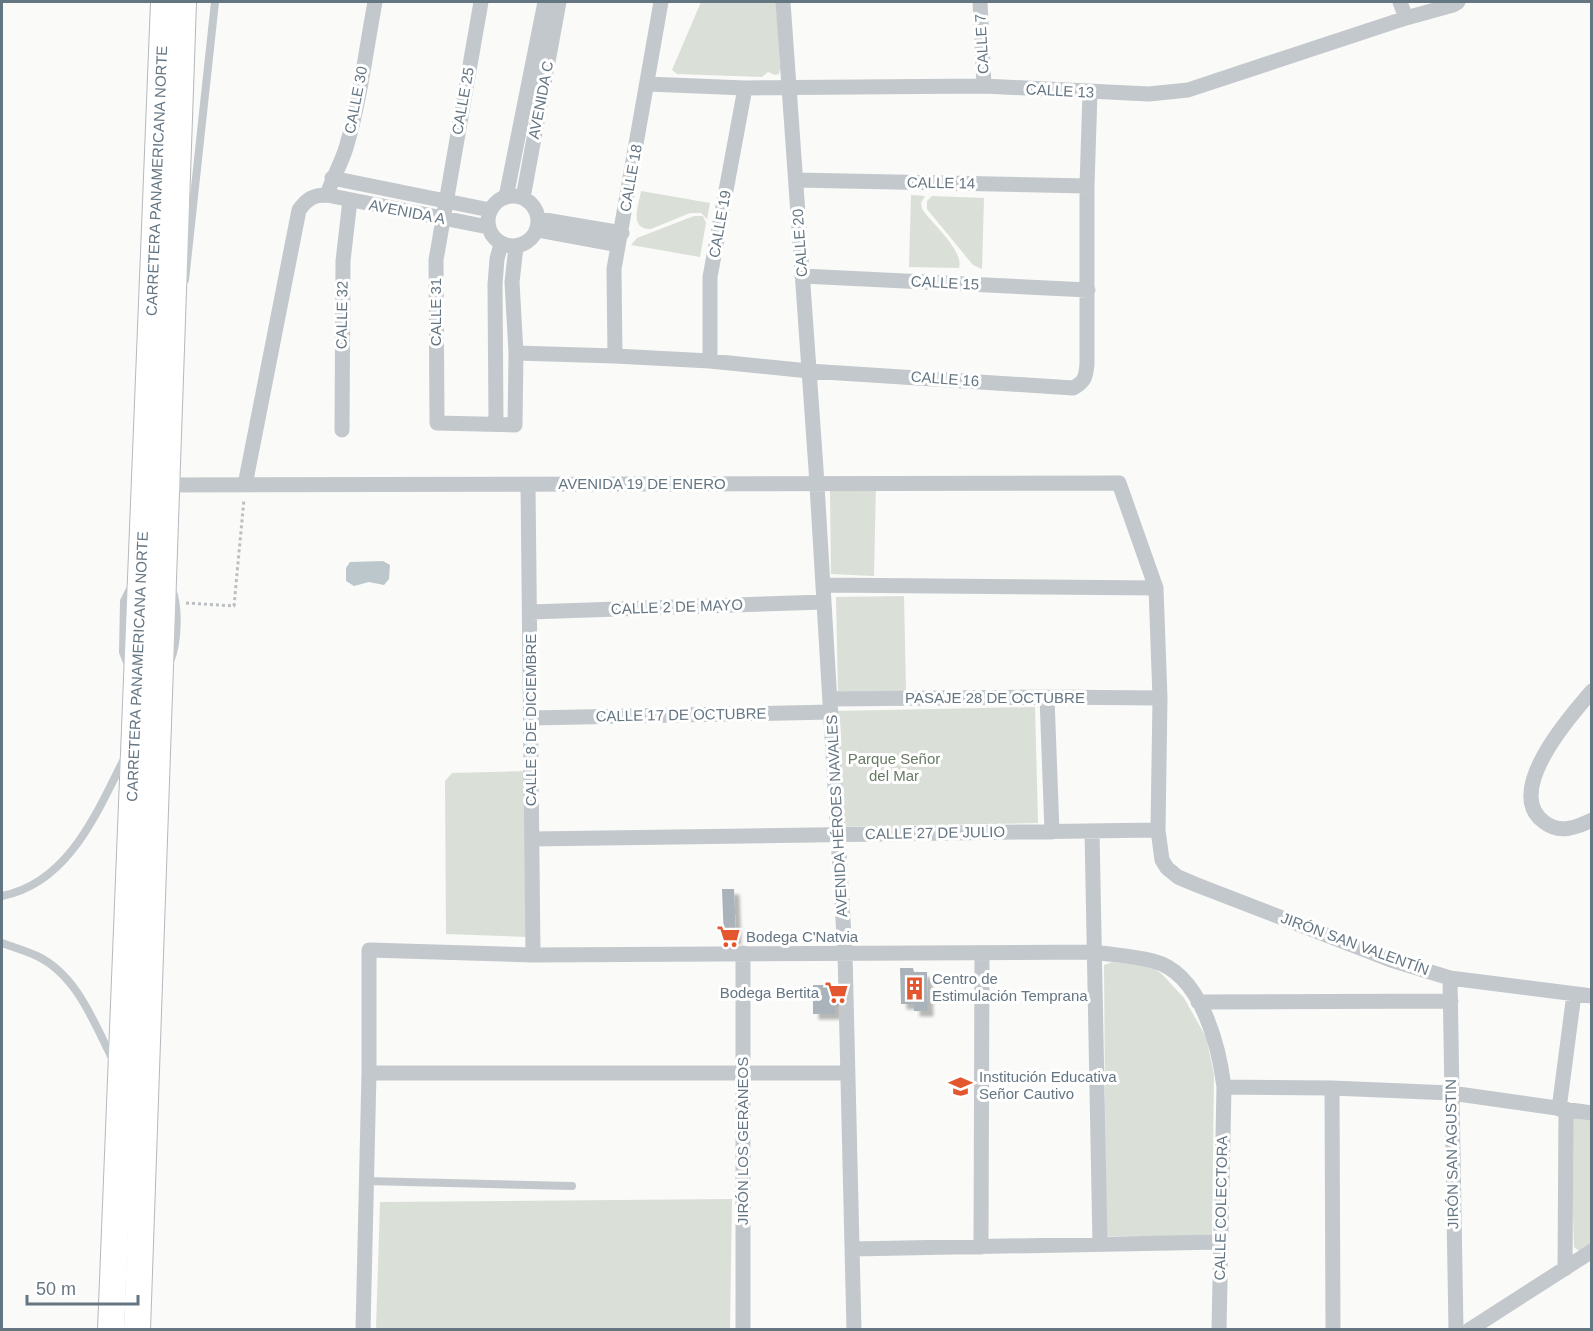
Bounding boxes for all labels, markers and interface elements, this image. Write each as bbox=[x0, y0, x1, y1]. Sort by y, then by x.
street label: CALLE 7 bbox=[971, 14, 992, 74]
street label: CARRETERA PANAMERICANA NORTE bbox=[142, 45, 170, 316]
street label: AVENIDA C bbox=[525, 59, 556, 140]
street label: CALLE 30 bbox=[341, 65, 370, 135]
street label: CALLE 25 bbox=[448, 66, 477, 136]
street label: CALLE 13 bbox=[1025, 80, 1095, 101]
street label: CALLE 18 bbox=[616, 143, 645, 213]
street label: CALLE 14 bbox=[907, 173, 975, 192]
street label: CALLE 19 bbox=[705, 189, 734, 259]
street label: AVENIDA A bbox=[368, 196, 447, 227]
street label: CALLE 20 bbox=[789, 208, 810, 278]
street label: CALLE 15 bbox=[910, 272, 980, 293]
street label: CALLE 31 bbox=[427, 278, 444, 346]
street label: CALLE 32 bbox=[332, 281, 351, 349]
street label: CALLE 16 bbox=[910, 368, 980, 389]
street label: AVENIDA 19 DE ENERO bbox=[558, 475, 726, 492]
street label: CARRETERA PANAMERICANA NORTE bbox=[123, 531, 151, 802]
street label: CALLE 2 DE MAYO bbox=[611, 596, 743, 617]
street label: CALLE 8 DE DICIEMBRE bbox=[522, 634, 539, 806]
street label: PASAJE 28 DE OCTUBRE bbox=[905, 689, 1085, 706]
street label: CALLE 17 DE OCTUBRE bbox=[595, 705, 767, 724]
street label: AVENIDA HÉROES NAVALES bbox=[823, 714, 850, 918]
park label: Parque Señor del Mar bbox=[848, 750, 940, 784]
street label: CALLE 27 DE JULIO bbox=[865, 823, 1005, 842]
street label: JIRÓN SAN VALENTÍN bbox=[1279, 909, 1432, 978]
supermarket icon: Bodega C'Natvia bbox=[715, 924, 741, 950]
place label: Bodega C'Natvia bbox=[746, 928, 859, 945]
place label: Centro de Estimulación Temprana bbox=[932, 970, 1088, 1004]
building icon: Centro de Estimulación Temprana bbox=[901, 975, 927, 1001]
supermarket icon: Bodega Bertita bbox=[824, 980, 850, 1006]
place label: Bodega Bertita bbox=[720, 984, 820, 1001]
street label: JIRÓN LOS GERANEOS bbox=[734, 1057, 751, 1225]
place label: Institución Educativa Señor Cautivo bbox=[979, 1068, 1117, 1102]
school or university icon: Institución Educativa Señor Cautivo bbox=[948, 1073, 974, 1099]
street label: JIRÓN SAN AGUSTIN bbox=[1442, 1079, 1461, 1229]
street label: CALLE COLECTORA bbox=[1211, 1135, 1230, 1281]
scale bar bbox=[27, 1268, 138, 1306]
text: 50 m bbox=[36, 1279, 76, 1299]

